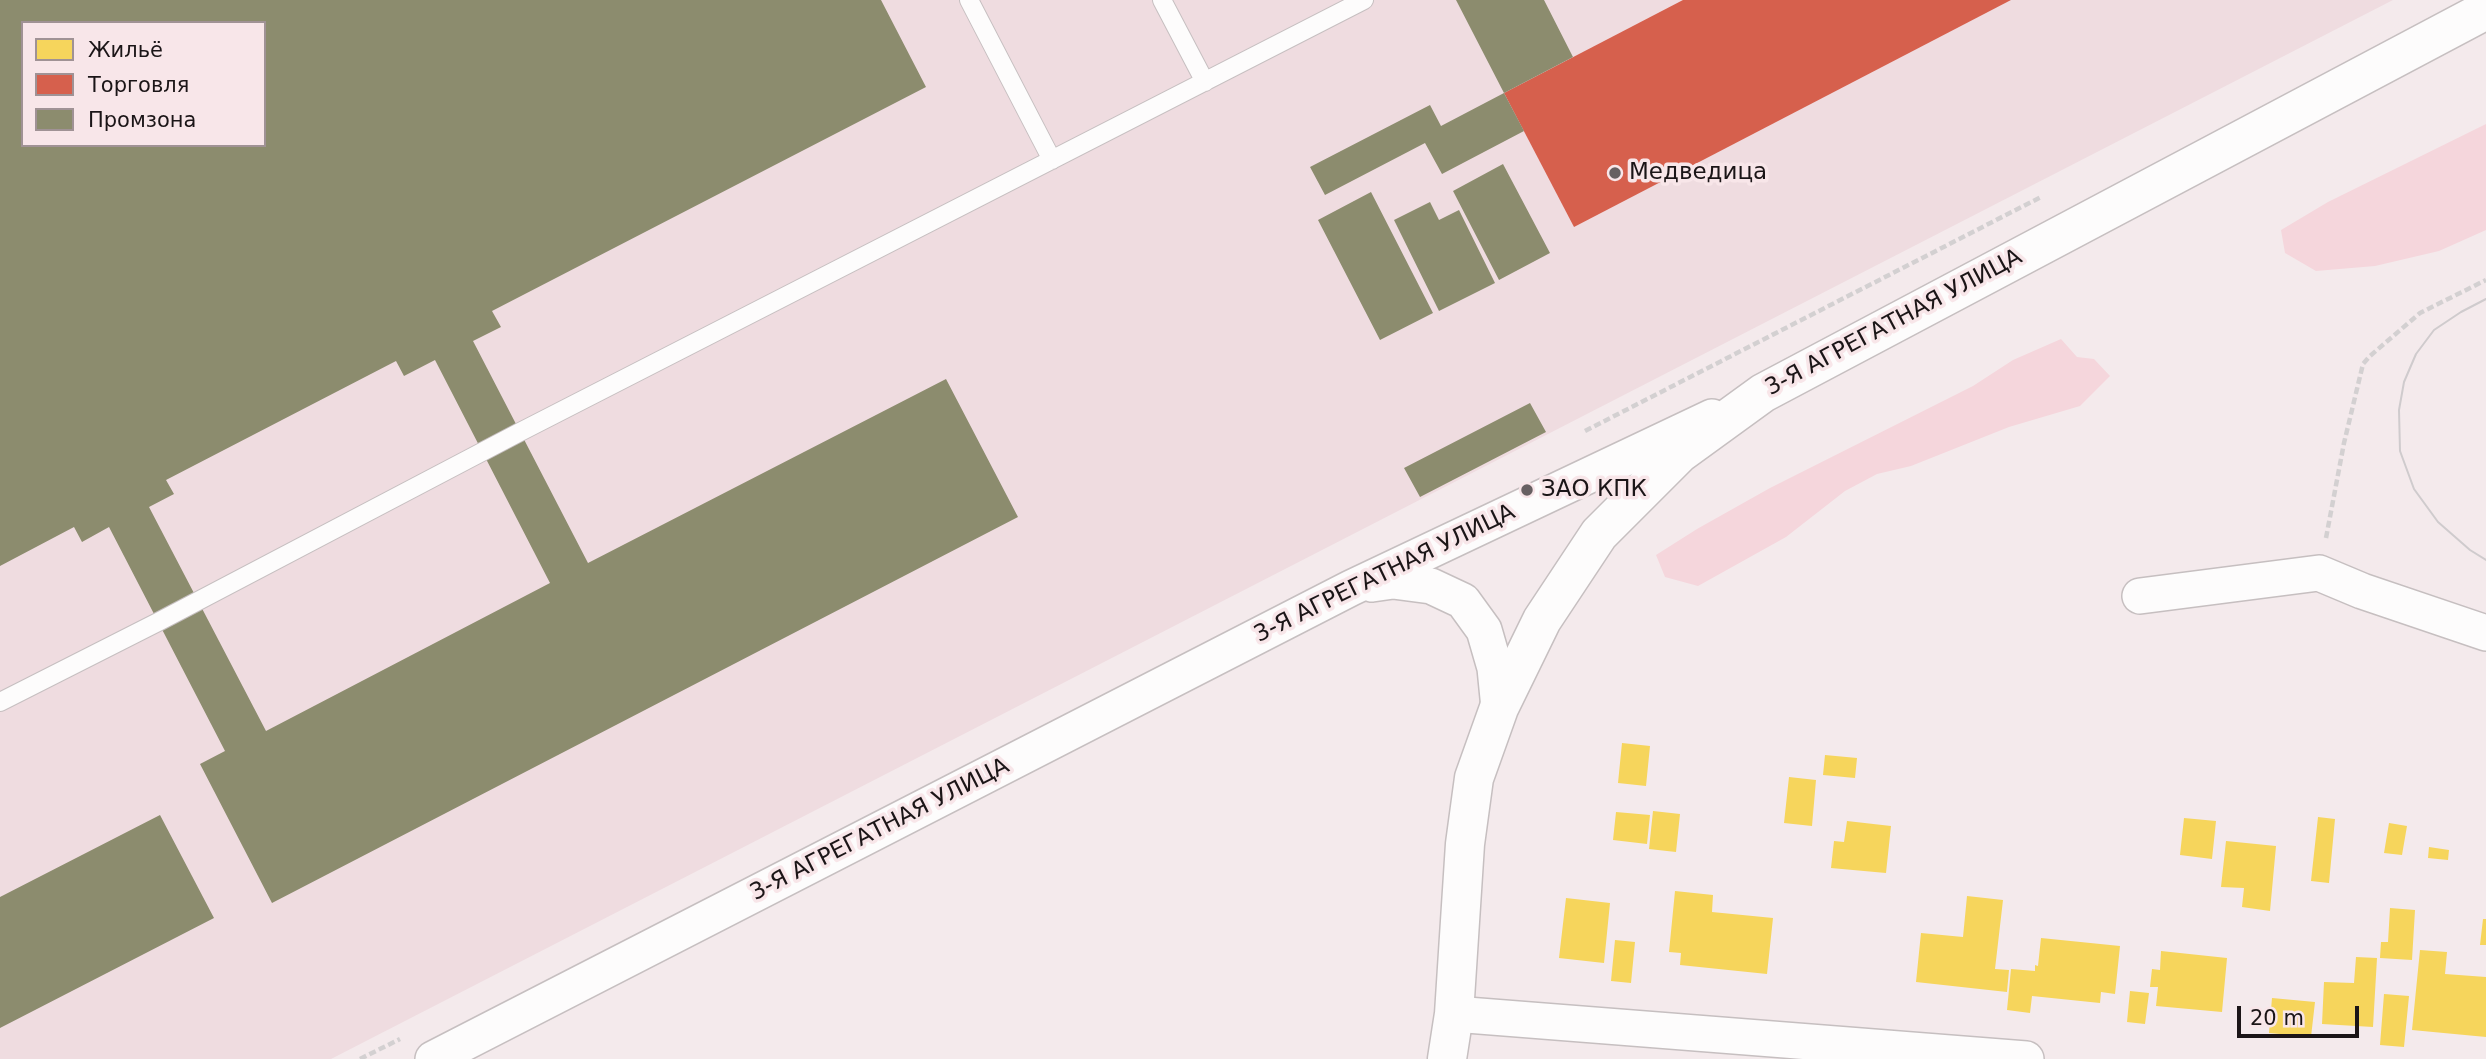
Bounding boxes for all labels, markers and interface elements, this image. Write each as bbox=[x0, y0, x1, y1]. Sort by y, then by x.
legend bbox=[21, 21, 266, 147]
text: Жильё bbox=[88, 38, 163, 62]
text: Торговля bbox=[88, 73, 189, 97]
text: Промзона bbox=[88, 108, 196, 132]
place label: Медведица bbox=[1629, 159, 1767, 187]
marker: Медведица bbox=[1607, 165, 1623, 181]
street label: 3-Я АГРЕГАТНАЯ УЛИЦА bbox=[1761, 244, 2027, 402]
place label: ЗАО КПК bbox=[1541, 476, 1647, 504]
marker: ЗАО КПК bbox=[1519, 482, 1535, 498]
street label: 3-Я АГРЕГАТНАЯ УЛИЦА bbox=[1250, 499, 1520, 649]
street label: 3-Я АГРЕГАТНАЯ УЛИЦА bbox=[746, 753, 1014, 907]
scale bar bbox=[2241, 992, 2364, 1036]
text: 20 m bbox=[2250, 1006, 2304, 1030]

